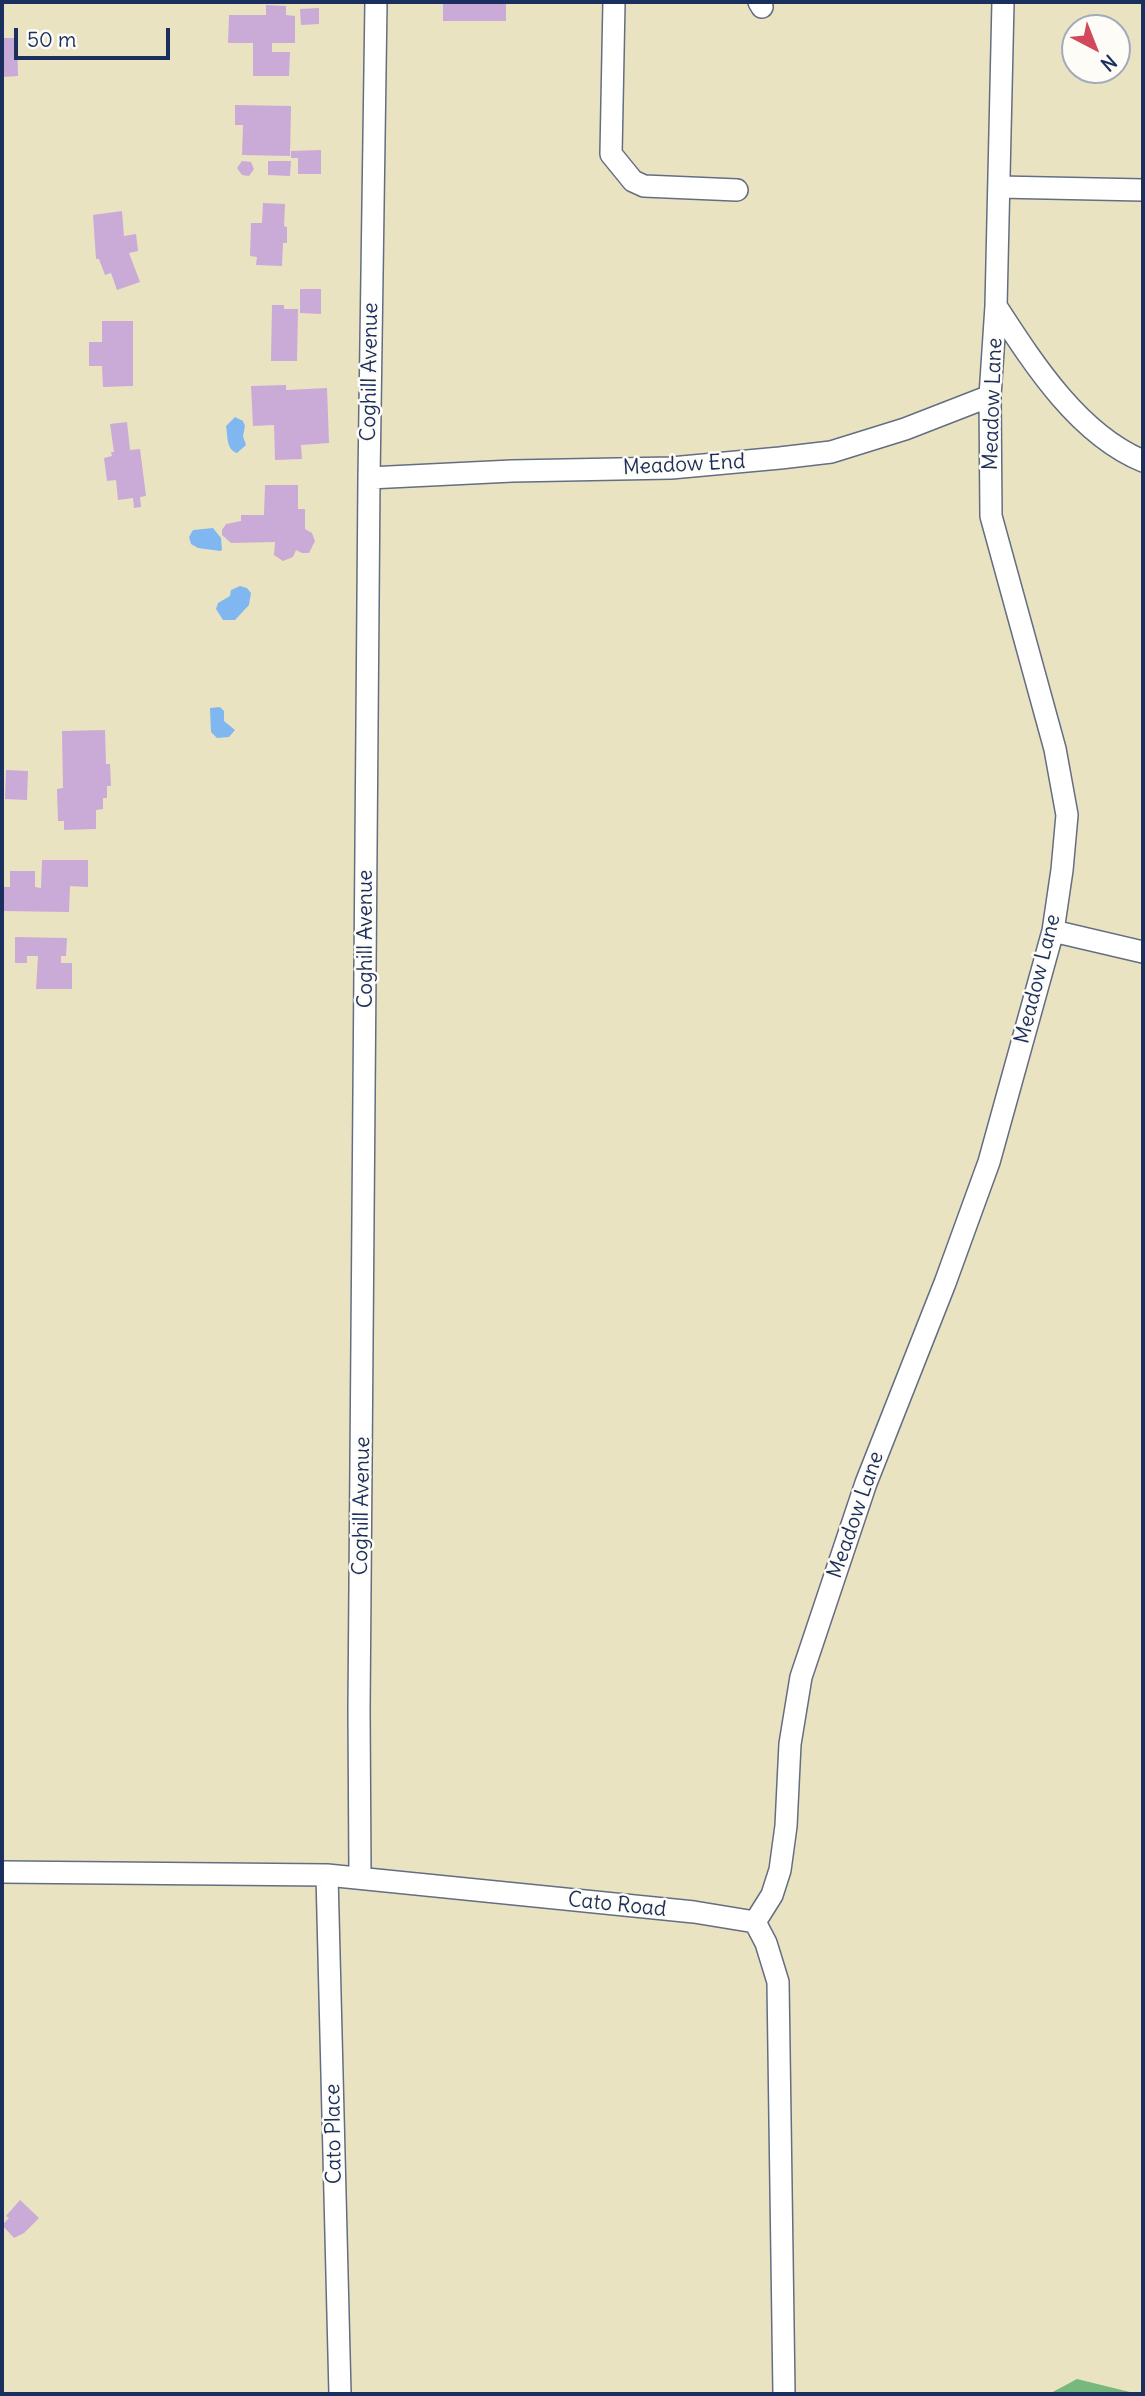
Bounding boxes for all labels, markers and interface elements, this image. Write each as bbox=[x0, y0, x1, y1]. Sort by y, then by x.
scale bar bbox=[18, 14, 173, 58]
north arrow bbox=[1061, 14, 1131, 84]
text: 50 m bbox=[27, 26, 76, 53]
text: N bbox=[1096, 50, 1122, 76]
street label: Coghill Avenue bbox=[356, 302, 384, 442]
street label: Meadow Lane bbox=[978, 337, 1008, 471]
street label: Meadow End bbox=[622, 449, 746, 481]
street label: Coghill Avenue bbox=[353, 870, 379, 1008]
street label: Meadow Lane bbox=[1010, 912, 1066, 1046]
street label: Coghill Avenue bbox=[348, 1436, 376, 1576]
street label: Meadow Lane bbox=[823, 1448, 889, 1582]
street label: Cato Road bbox=[567, 1887, 667, 1923]
street label: Cato Place bbox=[321, 2084, 347, 2184]

